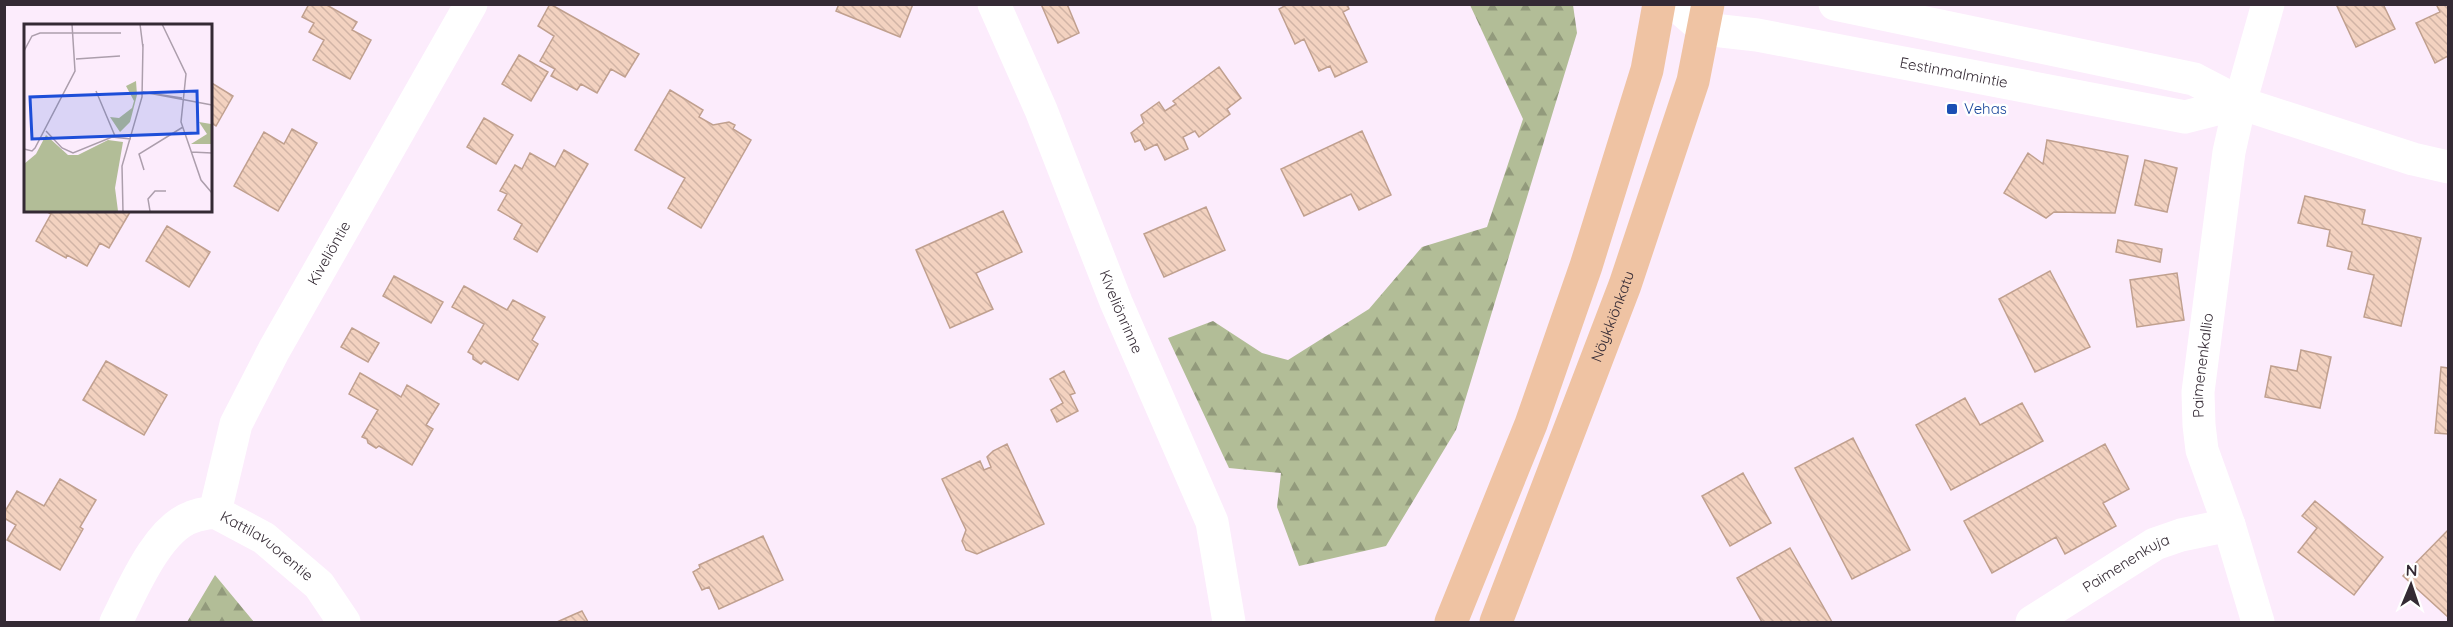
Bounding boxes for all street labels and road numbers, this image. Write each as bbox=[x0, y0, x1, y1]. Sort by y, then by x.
street label: Eestinmalmintie bbox=[1898, 53, 2009, 92]
street label: Kiveliöntie bbox=[303, 217, 354, 289]
street label: Kiveliönrinne bbox=[1095, 267, 1147, 356]
street label: Nöykkiönkatu bbox=[1586, 268, 1638, 365]
street label: Paimenenkallio bbox=[2187, 312, 2217, 418]
street label: Kattilavuorentie bbox=[217, 506, 317, 585]
street label: Paimenenkuja bbox=[2079, 530, 2172, 597]

